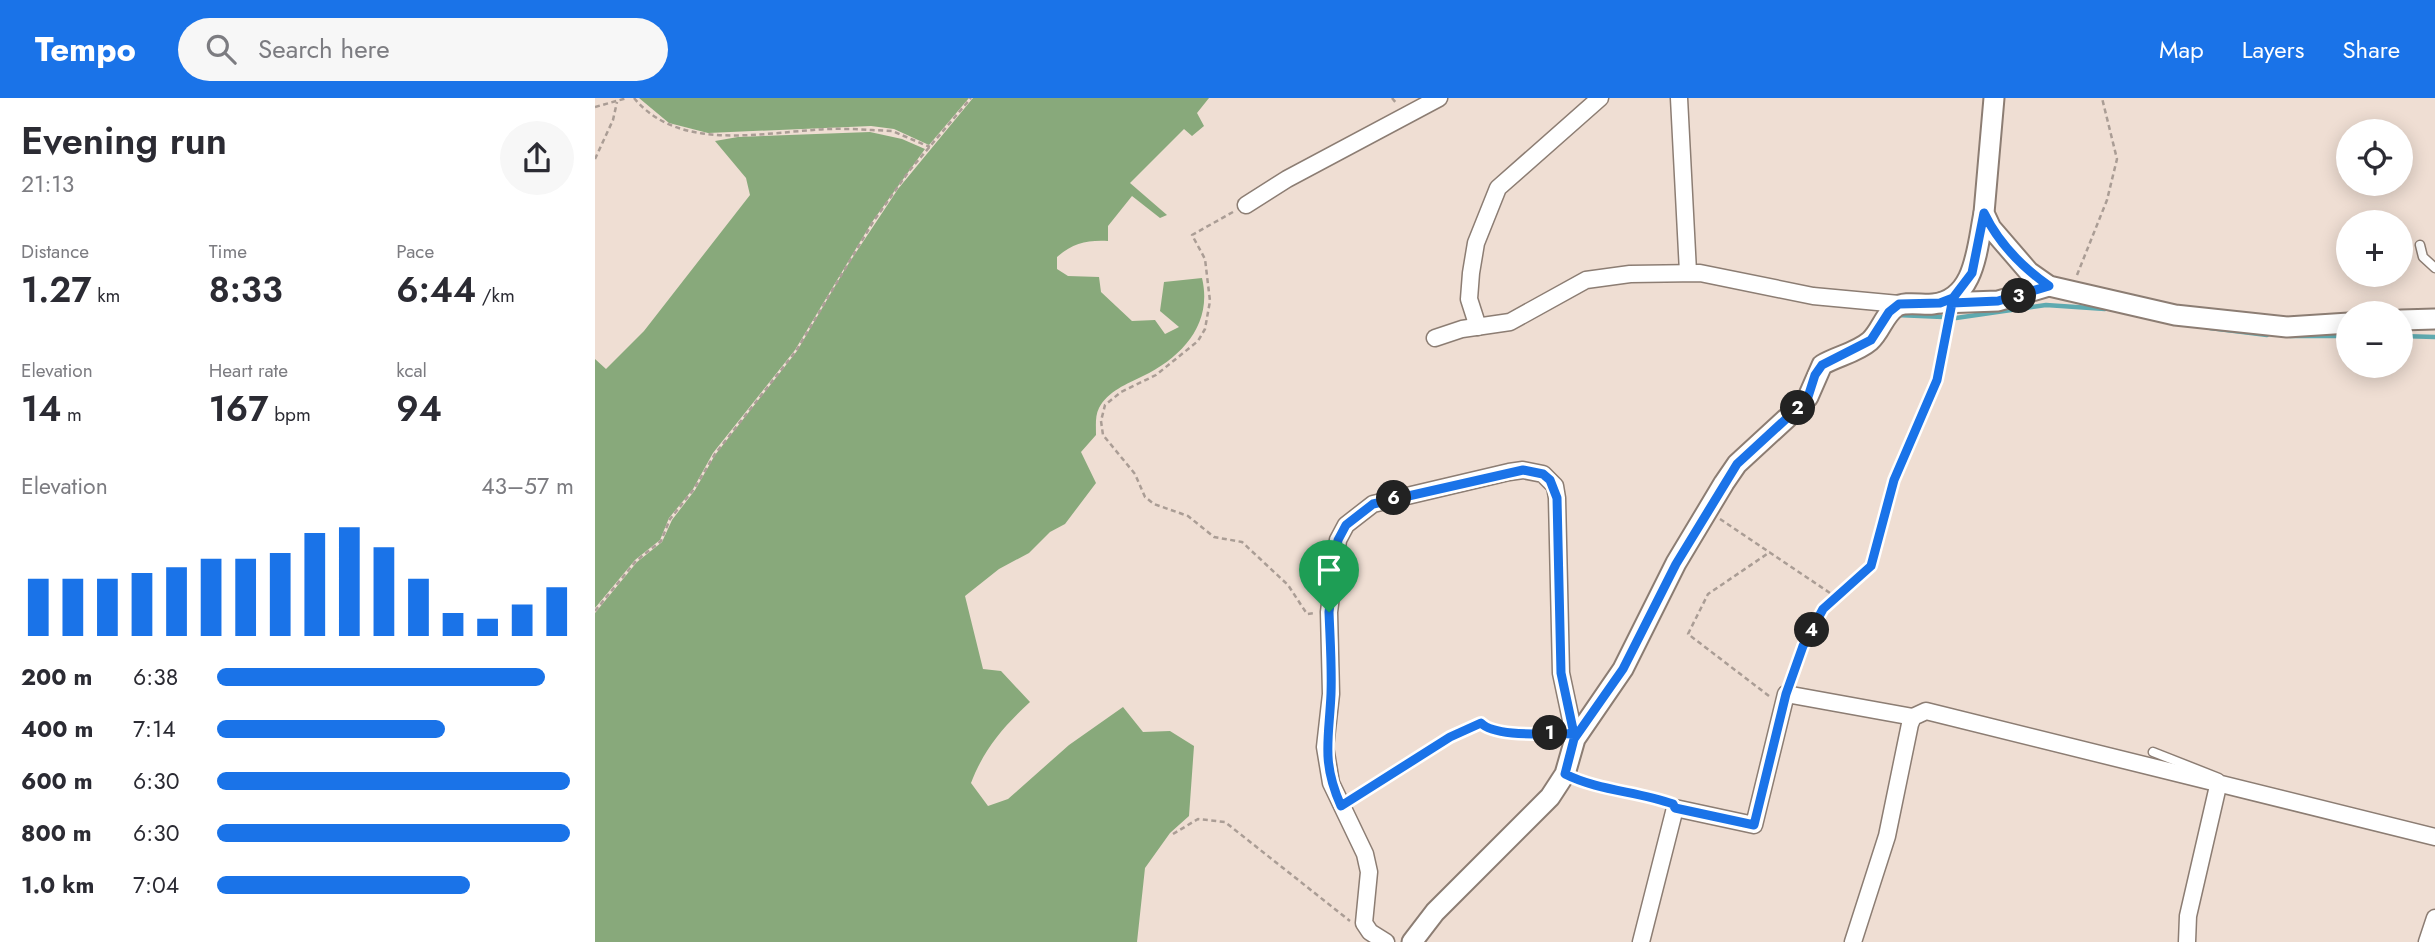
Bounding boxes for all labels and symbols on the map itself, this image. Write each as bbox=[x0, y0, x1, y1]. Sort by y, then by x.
pin: 3 bbox=[2001, 278, 2037, 314]
pin: 2 bbox=[1781, 390, 1815, 426]
pin: 6 bbox=[1377, 480, 1411, 516]
pin bbox=[1299, 540, 1359, 612]
pin: 4 bbox=[1795, 612, 1829, 648]
pin: 1 bbox=[1532, 716, 1567, 750]

